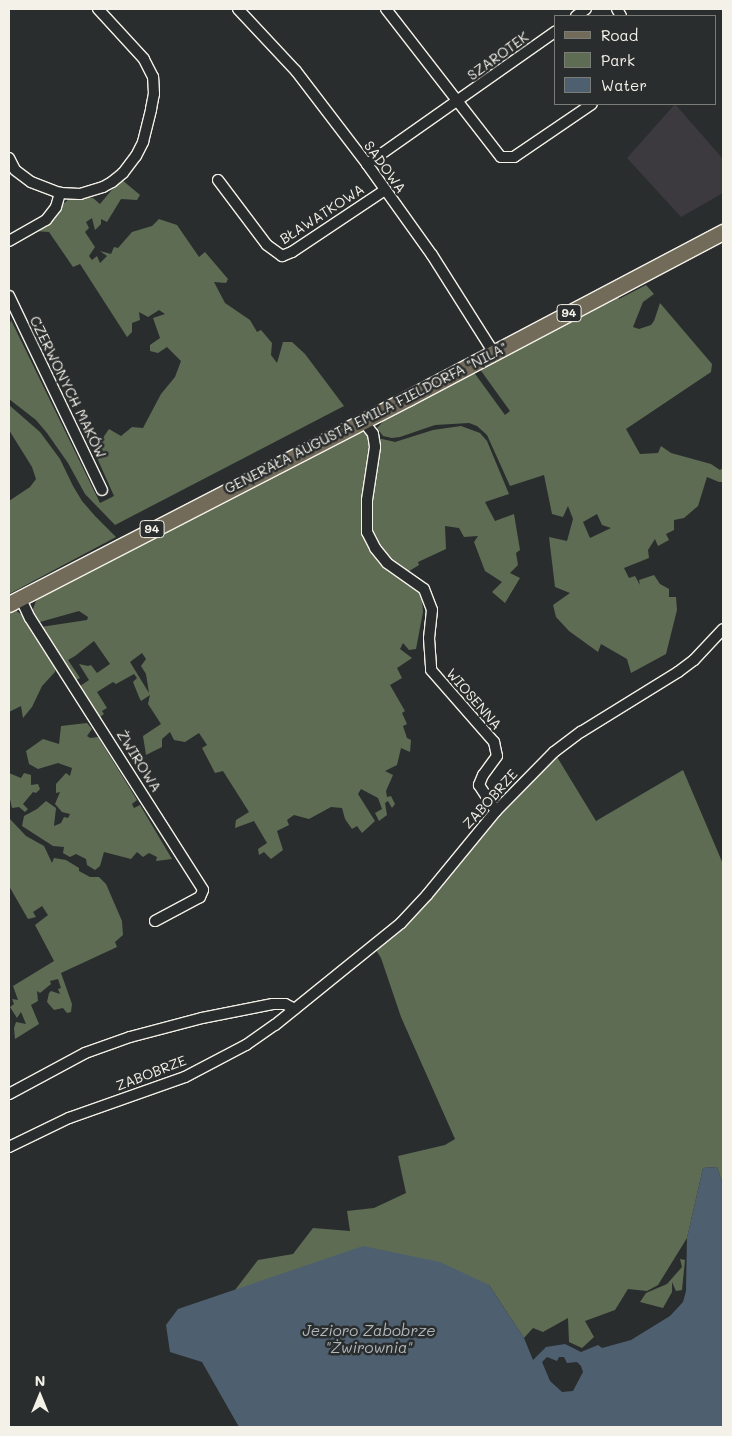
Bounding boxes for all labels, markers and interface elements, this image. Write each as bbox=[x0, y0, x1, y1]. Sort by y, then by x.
legend bbox=[554, 15, 717, 105]
text: Road bbox=[601, 25, 638, 45]
street label: SZAROTEK bbox=[464, 28, 532, 84]
text: Park bbox=[601, 50, 635, 70]
text: Water bbox=[601, 75, 647, 95]
street label: SADOWA bbox=[360, 138, 410, 196]
street label: BŁAWATKOWA bbox=[277, 181, 367, 247]
road number: 94 bbox=[556, 304, 582, 322]
street label: CZERWONYCH MAKÓW bbox=[26, 313, 110, 461]
street label: GENERAŁA AUGUSTA EMILA FIELDORFA "NILA" bbox=[222, 339, 510, 497]
road number: 94 bbox=[140, 520, 164, 538]
street label: WIOSENNA bbox=[443, 665, 505, 733]
street label: ŻWIROWA bbox=[113, 727, 165, 795]
street label: ZABOBRZE bbox=[459, 766, 521, 832]
street label: ZABOBRZE bbox=[113, 1052, 189, 1094]
water label: Jezioro Zabobrze "Żwirownia" bbox=[302, 1321, 436, 1356]
north arrow bbox=[15, 1371, 65, 1421]
text: N bbox=[35, 1371, 45, 1390]

